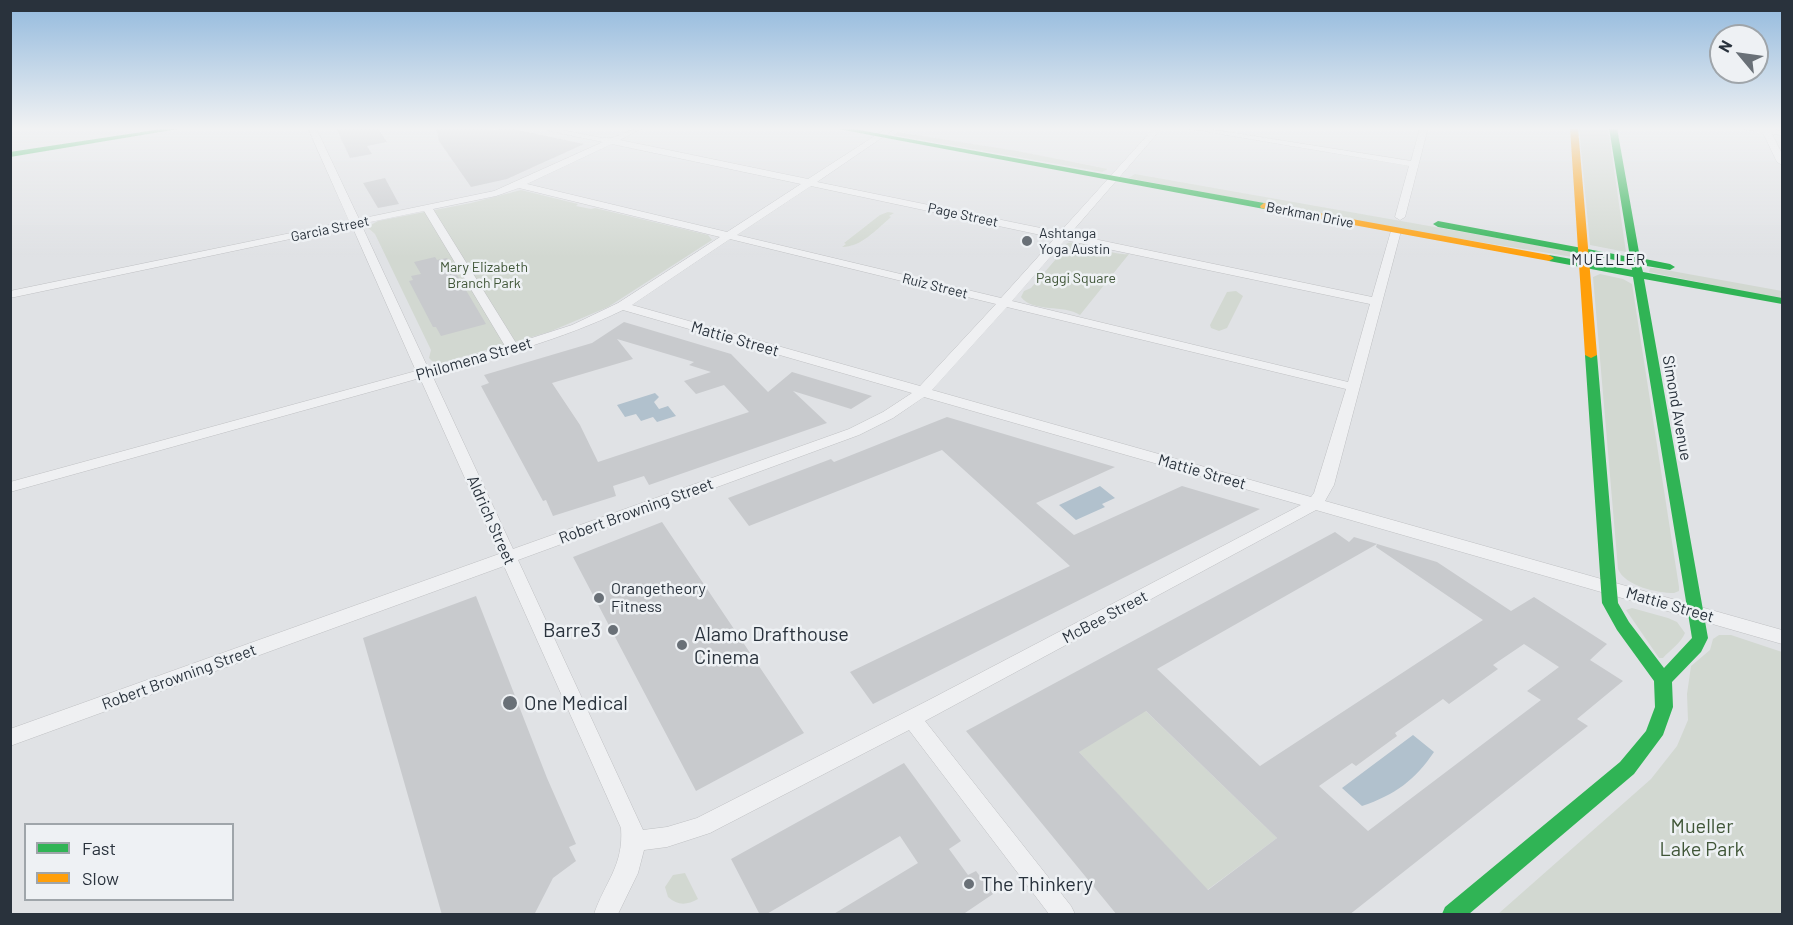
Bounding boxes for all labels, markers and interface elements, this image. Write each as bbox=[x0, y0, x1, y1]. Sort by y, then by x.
north arrow bbox=[1709, 24, 1769, 84]
text: N bbox=[1714, 37, 1735, 55]
street label: Berkman Drive bbox=[1265, 198, 1355, 232]
street label: Page Street bbox=[926, 199, 1000, 231]
street label: Garcia Street bbox=[289, 212, 371, 246]
place label: Ashtanga Yoga Austin bbox=[1039, 225, 1110, 258]
marker: Ashtanga Yoga Austin bbox=[1020, 234, 1034, 248]
district label: MUELLER bbox=[1571, 251, 1647, 269]
park label: Mary Elizabeth Branch Park bbox=[440, 259, 528, 292]
street label: Ruiz Street bbox=[901, 270, 969, 302]
park label: Paggi Square bbox=[1036, 270, 1116, 286]
street label: Mattie Street bbox=[689, 317, 781, 361]
street label: Philomena Street bbox=[414, 333, 534, 385]
street label: Simond Avenue bbox=[1658, 354, 1696, 462]
street label: Mattie Street bbox=[1156, 450, 1248, 494]
street label: Aldrich Street bbox=[463, 472, 519, 568]
street label: Robert Browning Street bbox=[556, 474, 716, 548]
place label: Orangetheory Fitness bbox=[611, 579, 706, 617]
street label: Mattie Street bbox=[1624, 583, 1716, 627]
street label: McBee Street bbox=[1059, 587, 1151, 647]
marker: Orangetheory Fitness bbox=[592, 591, 606, 605]
place label: Barre3 bbox=[543, 618, 601, 642]
place label: Alamo Drafthouse Cinema bbox=[694, 622, 849, 669]
marker: Barre3 bbox=[606, 623, 620, 637]
marker: Alamo Drafthouse Cinema bbox=[675, 638, 689, 652]
street label: Robert Browning Street bbox=[99, 640, 259, 714]
place label: One Medical bbox=[524, 691, 628, 715]
marker: One Medical bbox=[501, 694, 519, 712]
park label: Mueller Lake Park bbox=[1659, 814, 1745, 861]
legend bbox=[24, 823, 234, 901]
text: Fast bbox=[82, 837, 116, 859]
text: Slow bbox=[82, 867, 119, 889]
place label: The Thinkery bbox=[981, 872, 1093, 896]
marker: The Thinkery bbox=[962, 877, 976, 891]

